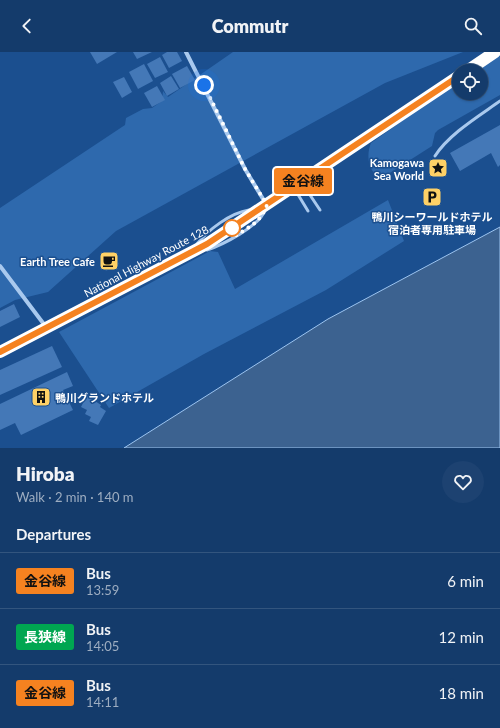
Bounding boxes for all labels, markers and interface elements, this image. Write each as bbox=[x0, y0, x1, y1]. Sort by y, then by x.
icon: back bbox=[16, 15, 38, 37]
text: Commutr bbox=[212, 15, 288, 37]
icon: search bbox=[462, 15, 484, 37]
map controls bbox=[452, 64, 488, 100]
button: locate bbox=[452, 64, 488, 100]
your location bbox=[194, 75, 214, 95]
place label: Kamogawa Sea World bbox=[370, 156, 424, 182]
place icon: Kamogawa Sea World bbox=[427, 157, 449, 179]
line badge: 金谷線 bbox=[280, 168, 326, 194]
text: 金谷線 bbox=[282, 172, 324, 189]
parking icon: 鴨川シーワールドホテル 宿泊者専用駐車場 bbox=[421, 186, 443, 208]
place label: 鴨川シーワールドホテル 宿泊者専用駐車場 bbox=[372, 210, 493, 236]
unlabelled marker bbox=[223, 219, 241, 237]
street label: National Highway Route 128 bbox=[82, 223, 210, 299]
cafe icon: Earth Tree Cafe bbox=[98, 250, 120, 272]
place label: Earth Tree Cafe bbox=[20, 255, 95, 268]
building icon: 鴨川グランドホテル bbox=[30, 386, 52, 408]
place label: 鴨川グランドホテル bbox=[55, 391, 154, 404]
button: heart bbox=[442, 461, 484, 503]
text: Hiroba bbox=[16, 462, 75, 485]
text: Walk · 2 min · 140 m bbox=[16, 489, 134, 505]
text: Departures bbox=[16, 525, 91, 543]
text: Bus bbox=[86, 564, 111, 582]
text: 金谷線 bbox=[24, 572, 66, 589]
text: 6 min bbox=[447, 572, 484, 590]
text: 13:59 bbox=[86, 582, 119, 598]
text: Bus bbox=[86, 620, 111, 638]
text: 長狭線 bbox=[24, 628, 66, 645]
text: 12 min bbox=[438, 628, 484, 646]
text: 14:05 bbox=[86, 638, 119, 654]
text: Bus bbox=[86, 676, 111, 694]
text: 金谷線 bbox=[24, 684, 66, 701]
text: 18 min bbox=[438, 684, 484, 702]
text: 14:11 bbox=[86, 694, 119, 710]

